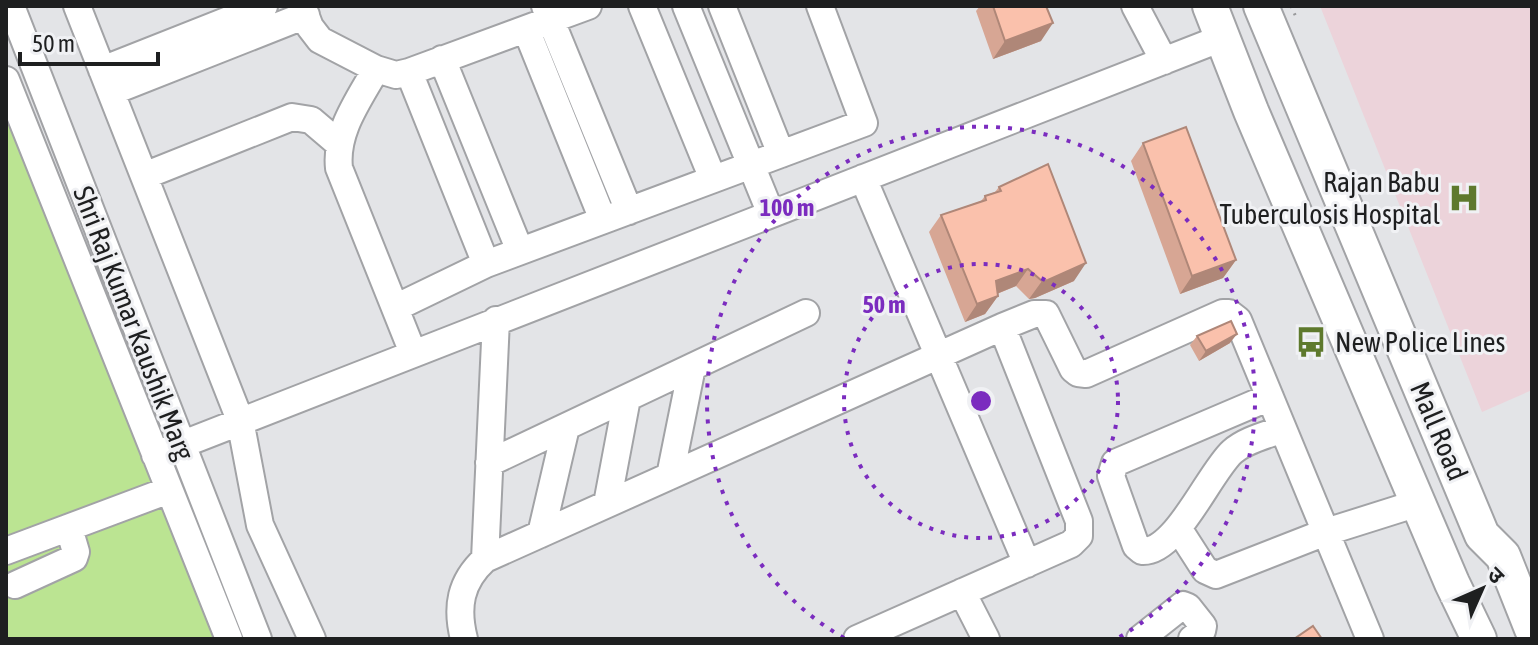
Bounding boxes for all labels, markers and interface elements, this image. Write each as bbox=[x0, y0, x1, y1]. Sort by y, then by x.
scale bar bbox=[20, 16, 158, 66]
text: 50 m bbox=[32, 30, 75, 57]
place label: Rajan Babu Tuberculosis Hospital bbox=[1220, 166, 1441, 230]
hospital icon: Rajan Babu Tuberculosis Hospital bbox=[1447, 181, 1481, 215]
street label: Shri Raj Kumar Kaushik Marg bbox=[67, 182, 201, 464]
text: 100 m bbox=[760, 194, 814, 221]
text: 50 m bbox=[862, 291, 906, 318]
bus stop icon: New Police Lines bbox=[1294, 325, 1328, 359]
place label: New Police Lines bbox=[1335, 326, 1505, 358]
street label: Mall Road bbox=[1404, 377, 1474, 485]
centre of rings bbox=[967, 387, 995, 415]
north arrow bbox=[1442, 549, 1522, 629]
text: उ bbox=[1482, 561, 1511, 589]

